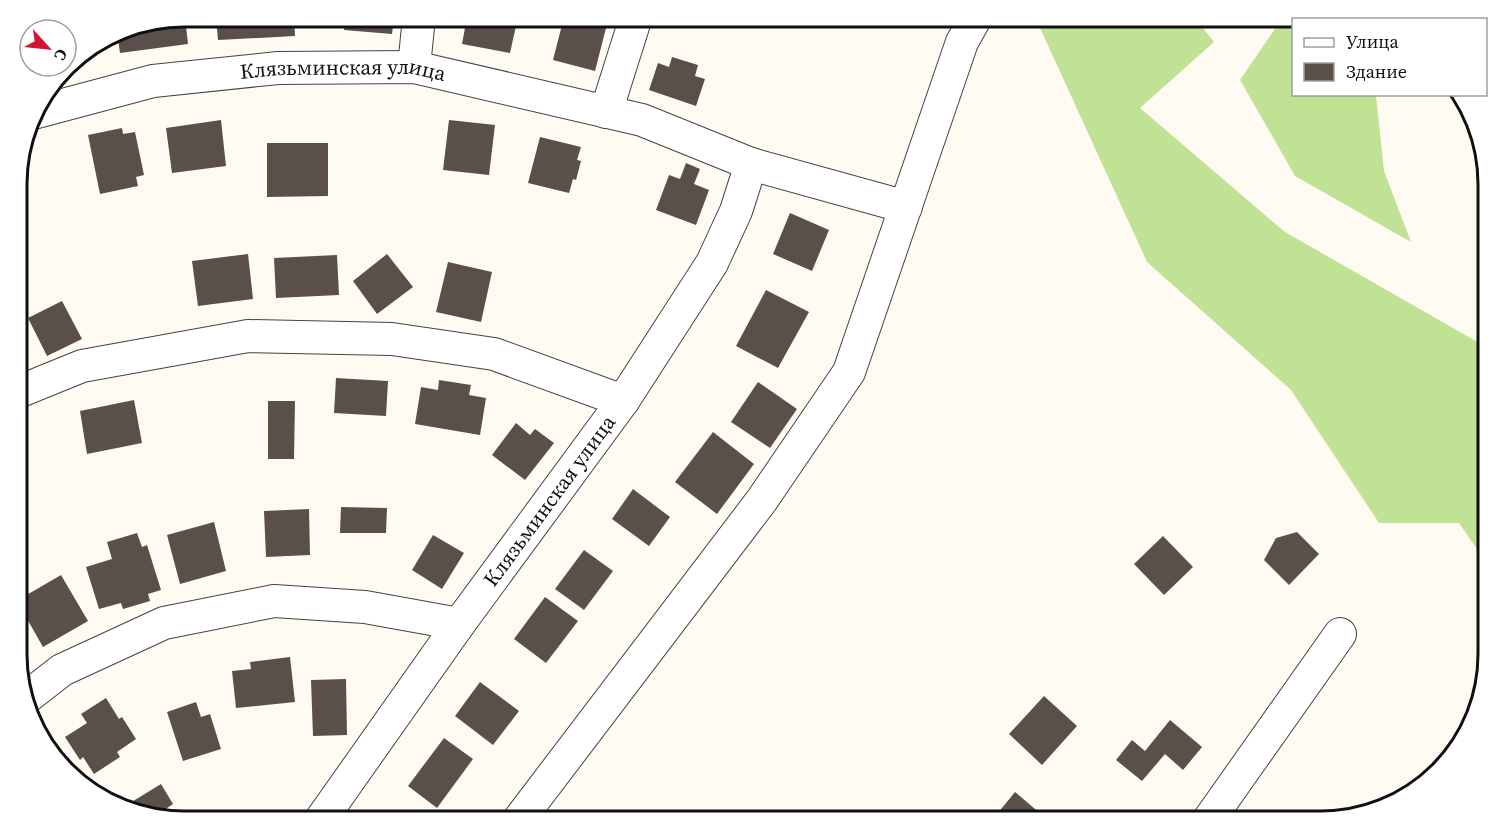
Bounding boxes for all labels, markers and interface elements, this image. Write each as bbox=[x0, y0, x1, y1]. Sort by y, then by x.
north arrow bbox=[18, 18, 78, 78]
legend bbox=[1292, 18, 1487, 96]
text: Улица bbox=[1346, 29, 1399, 54]
text: С bbox=[49, 45, 73, 64]
street label: Клязьминская улица bbox=[239, 51, 449, 88]
text: Здание bbox=[1346, 59, 1407, 84]
street label: Клязьминская улица bbox=[476, 409, 622, 592]

